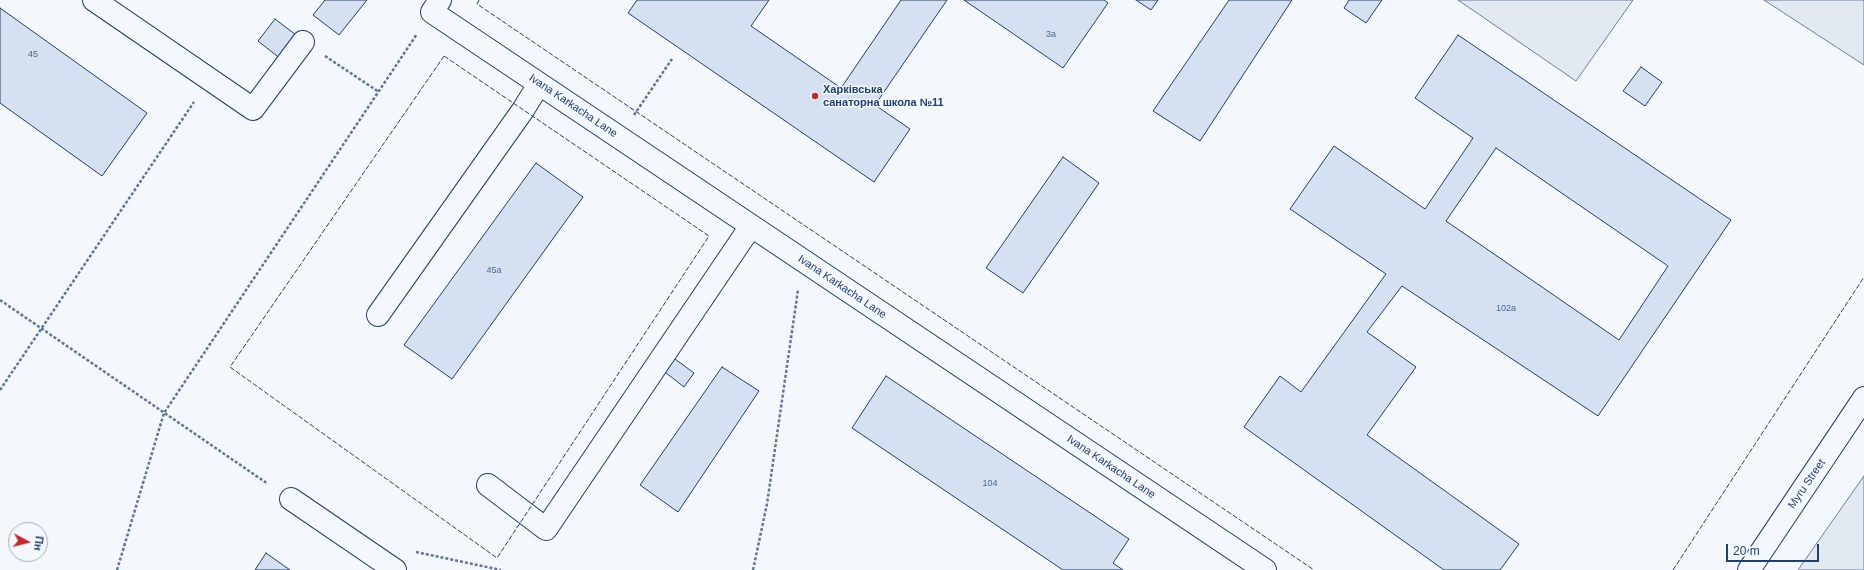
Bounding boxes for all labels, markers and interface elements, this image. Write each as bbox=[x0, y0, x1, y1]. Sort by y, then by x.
house number: 3а bbox=[1046, 30, 1056, 40]
house number: 45 bbox=[28, 50, 38, 60]
street label: Ivana Karkacha Lane bbox=[526, 71, 620, 141]
place label: Харківська санаторна школа №11 bbox=[823, 83, 944, 109]
marker: Харківська санаторна школа №11 bbox=[810, 91, 820, 101]
street label: Ivana Karkacha Lane bbox=[795, 252, 889, 322]
house number: 45а bbox=[486, 266, 502, 276]
house number: 102а bbox=[1496, 304, 1516, 314]
street label: Ivana Karkacha Lane bbox=[1064, 432, 1158, 502]
street label: Myru Street bbox=[1786, 457, 1828, 511]
house number: 104 bbox=[982, 479, 998, 489]
north arrow bbox=[8, 522, 48, 562]
text: Пн bbox=[32, 535, 46, 551]
scale bar bbox=[1728, 536, 1821, 562]
text: 20 m bbox=[1733, 544, 1760, 558]

